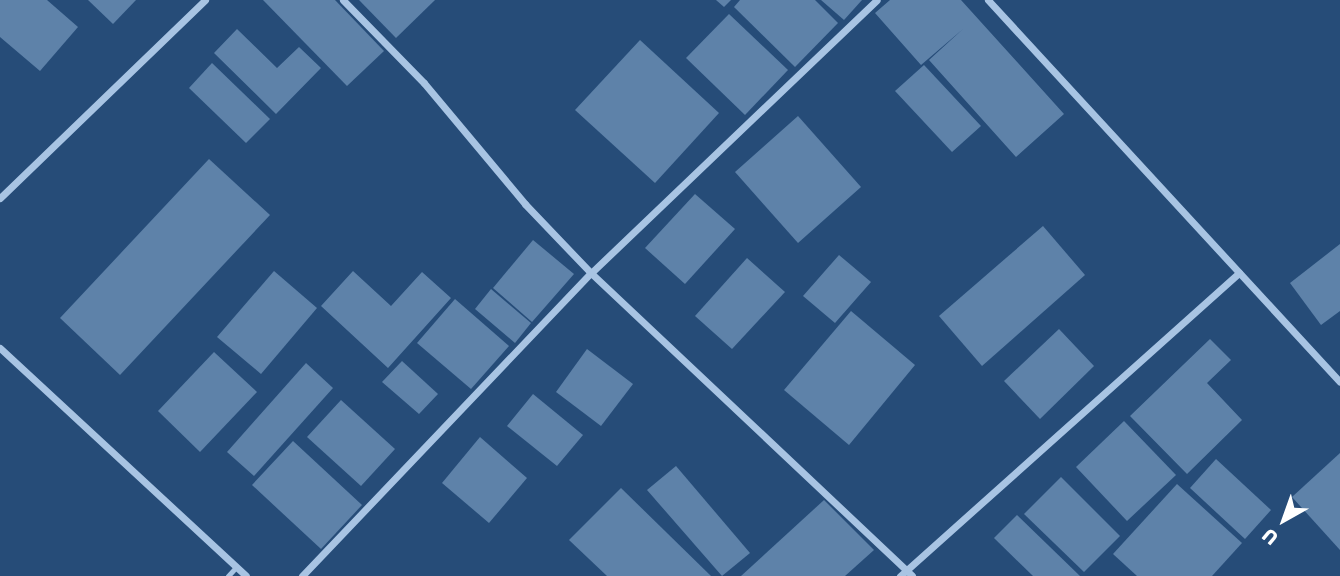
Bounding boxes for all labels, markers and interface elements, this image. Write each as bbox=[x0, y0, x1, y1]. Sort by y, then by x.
north arrow bbox=[1249, 485, 1319, 555]
text: U bbox=[1258, 523, 1283, 550]

